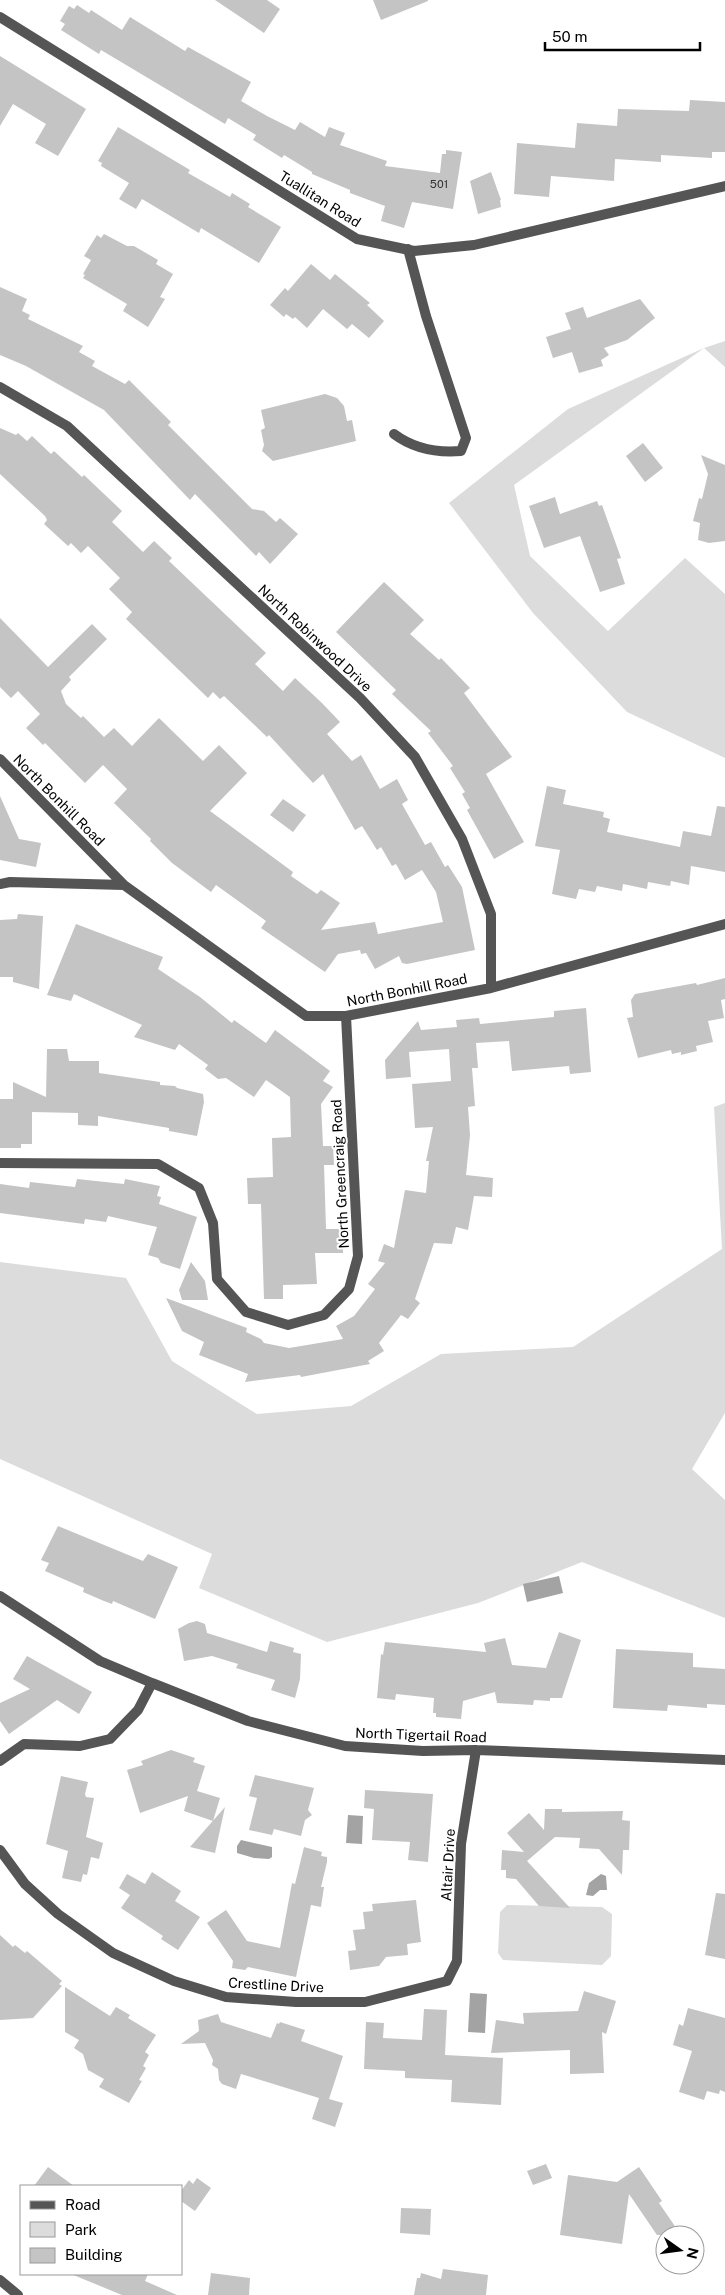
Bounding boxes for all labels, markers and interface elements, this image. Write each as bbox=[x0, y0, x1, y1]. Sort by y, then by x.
scale bar bbox=[545, 20, 700, 52]
text: 50 m bbox=[552, 28, 587, 45]
street label: Tuallitan Road bbox=[276, 168, 364, 230]
house number: 501 bbox=[430, 178, 448, 190]
street label: North Robinwood Drive bbox=[255, 581, 375, 695]
street label: North Bonhill Road bbox=[10, 751, 108, 849]
street label: North Bonhill Road bbox=[345, 970, 469, 1010]
street label: North Greencraig Road bbox=[328, 1099, 352, 1249]
street label: North Tigertail Road bbox=[355, 1725, 487, 1745]
street label: Altair Drive bbox=[438, 1828, 458, 1902]
street label: Crestline Drive bbox=[228, 1975, 324, 1995]
legend bbox=[20, 2185, 182, 2275]
text: Road bbox=[65, 2196, 101, 2213]
text: Park bbox=[65, 2221, 97, 2238]
north arrow bbox=[655, 2225, 705, 2275]
text: Building bbox=[65, 2246, 123, 2263]
text: N bbox=[684, 2246, 702, 2260]

